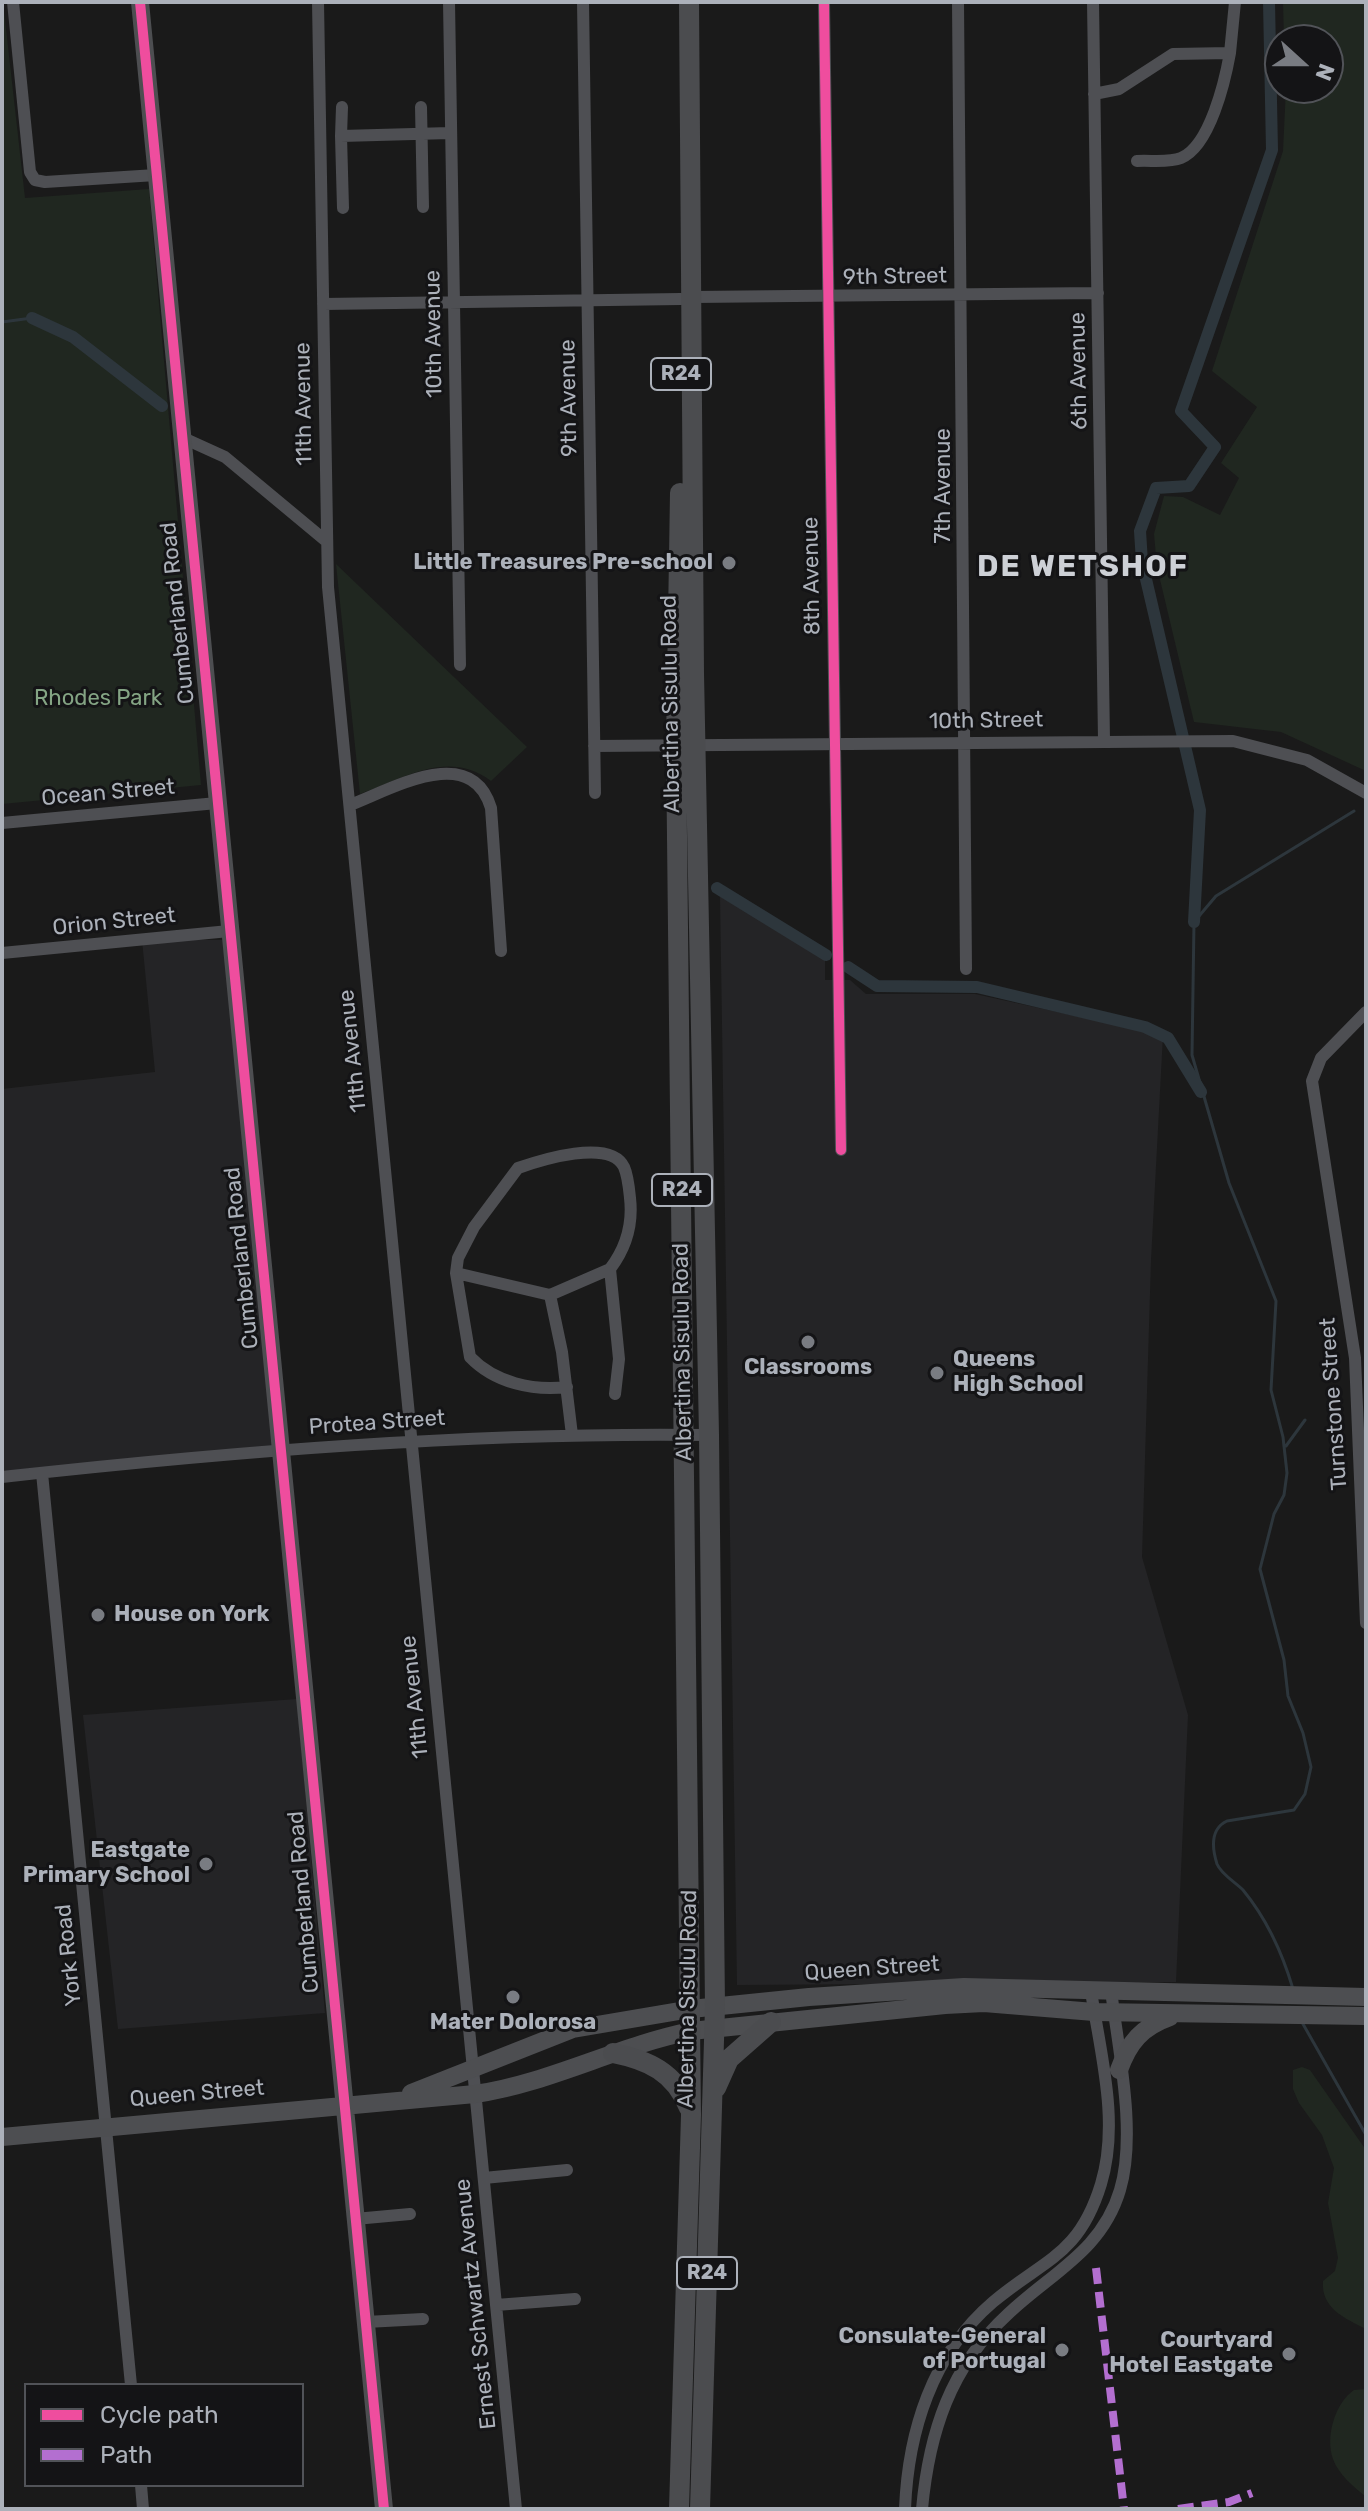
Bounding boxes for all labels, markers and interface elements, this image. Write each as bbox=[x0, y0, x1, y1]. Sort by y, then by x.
north arrow bbox=[1264, 24, 1344, 104]
text: N bbox=[1310, 60, 1340, 84]
street label: 9th Street bbox=[843, 263, 947, 291]
street label: 10th Avenue bbox=[420, 270, 448, 398]
street label: 6th Avenue bbox=[1065, 312, 1093, 430]
street label: 9th Avenue bbox=[555, 339, 583, 457]
street label: 11th Avenue bbox=[290, 342, 318, 466]
road number: R24 bbox=[651, 358, 711, 390]
street label: 7th Avenue bbox=[931, 428, 957, 544]
street label: 8th Avenue bbox=[798, 517, 826, 635]
street label: Cumberland Road bbox=[155, 521, 201, 705]
district label: DE WETSHOF bbox=[977, 549, 1189, 585]
place label: Little Treasures Pre-school bbox=[413, 550, 713, 576]
marker: Little Treasures Pre-school bbox=[720, 554, 738, 572]
street label: Albertina Sisulu Road bbox=[656, 595, 686, 813]
park label: Rhodes Park bbox=[34, 686, 162, 712]
street label: 10th Street bbox=[929, 707, 1043, 735]
street label: Ocean Street bbox=[40, 774, 176, 812]
street label: Orion Street bbox=[51, 902, 177, 942]
street label: 11th Avenue bbox=[333, 988, 373, 1114]
street label: Cumberland Road bbox=[219, 1166, 265, 1350]
road number: R24 bbox=[652, 1174, 712, 1206]
street label: Albertina Sisulu Road bbox=[668, 1243, 698, 1461]
street label: Turnstone Street bbox=[1315, 1317, 1353, 1491]
marker: Classrooms bbox=[799, 1333, 817, 1351]
place label: Queens High School bbox=[953, 1347, 1084, 1398]
place label: Classrooms bbox=[744, 1355, 872, 1381]
marker: Queens High School bbox=[928, 1364, 946, 1382]
street label: Protea Street bbox=[308, 1405, 446, 1441]
place label: House on York bbox=[114, 1602, 269, 1628]
marker: House on York bbox=[89, 1606, 107, 1624]
street label: 11th Avenue bbox=[395, 1634, 435, 1760]
street label: Cumberland Road bbox=[283, 1810, 325, 1994]
place label: Eastgate Primary School bbox=[23, 1838, 190, 1890]
marker: Eastgate Primary School bbox=[197, 1855, 215, 1873]
street label: Albertina Sisulu Road bbox=[673, 1890, 703, 2108]
street label: York Road bbox=[51, 1903, 87, 2007]
street label: Queen Street bbox=[804, 1951, 940, 1987]
marker: Mater Dolorosa bbox=[504, 1988, 522, 2006]
place label: Mater Dolorosa bbox=[430, 2010, 596, 2036]
street label: Queen Street bbox=[129, 2075, 265, 2113]
street label: Ernest Schwartz Avenue bbox=[450, 2177, 502, 2431]
road number: R24 bbox=[677, 2257, 737, 2289]
place label: Consulate-General of Portugal bbox=[838, 2324, 1046, 2376]
place label: Courtyard Hotel Eastgate bbox=[1109, 2328, 1273, 2380]
marker: Consulate-General of Portugal bbox=[1053, 2341, 1071, 2359]
marker: Courtyard Hotel Eastgate bbox=[1280, 2345, 1298, 2363]
legend bbox=[24, 2383, 304, 2487]
text: Cycle path bbox=[100, 2401, 219, 2429]
text: Path bbox=[100, 2441, 152, 2469]

